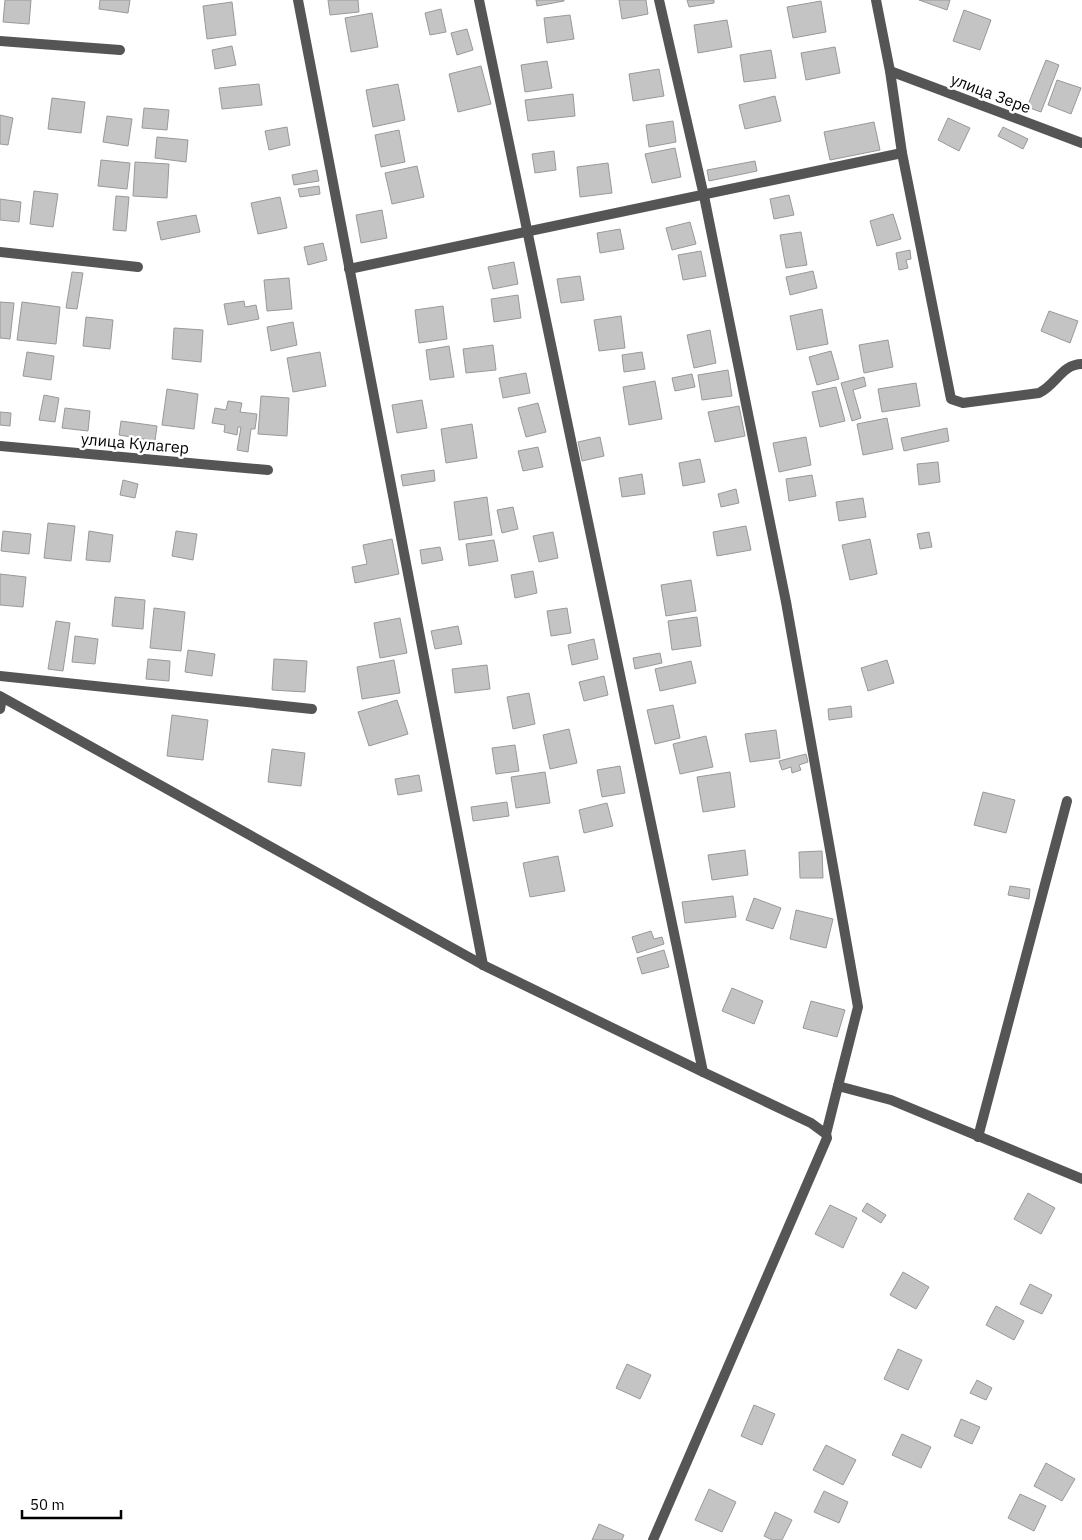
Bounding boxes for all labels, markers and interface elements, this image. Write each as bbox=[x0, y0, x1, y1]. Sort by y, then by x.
street label: улица Зере bbox=[948, 69, 1034, 118]
street label: улица Кулагер bbox=[80, 428, 190, 458]
scale bar bbox=[22, 1488, 121, 1520]
text: 50 m bbox=[30, 1495, 65, 1514]

